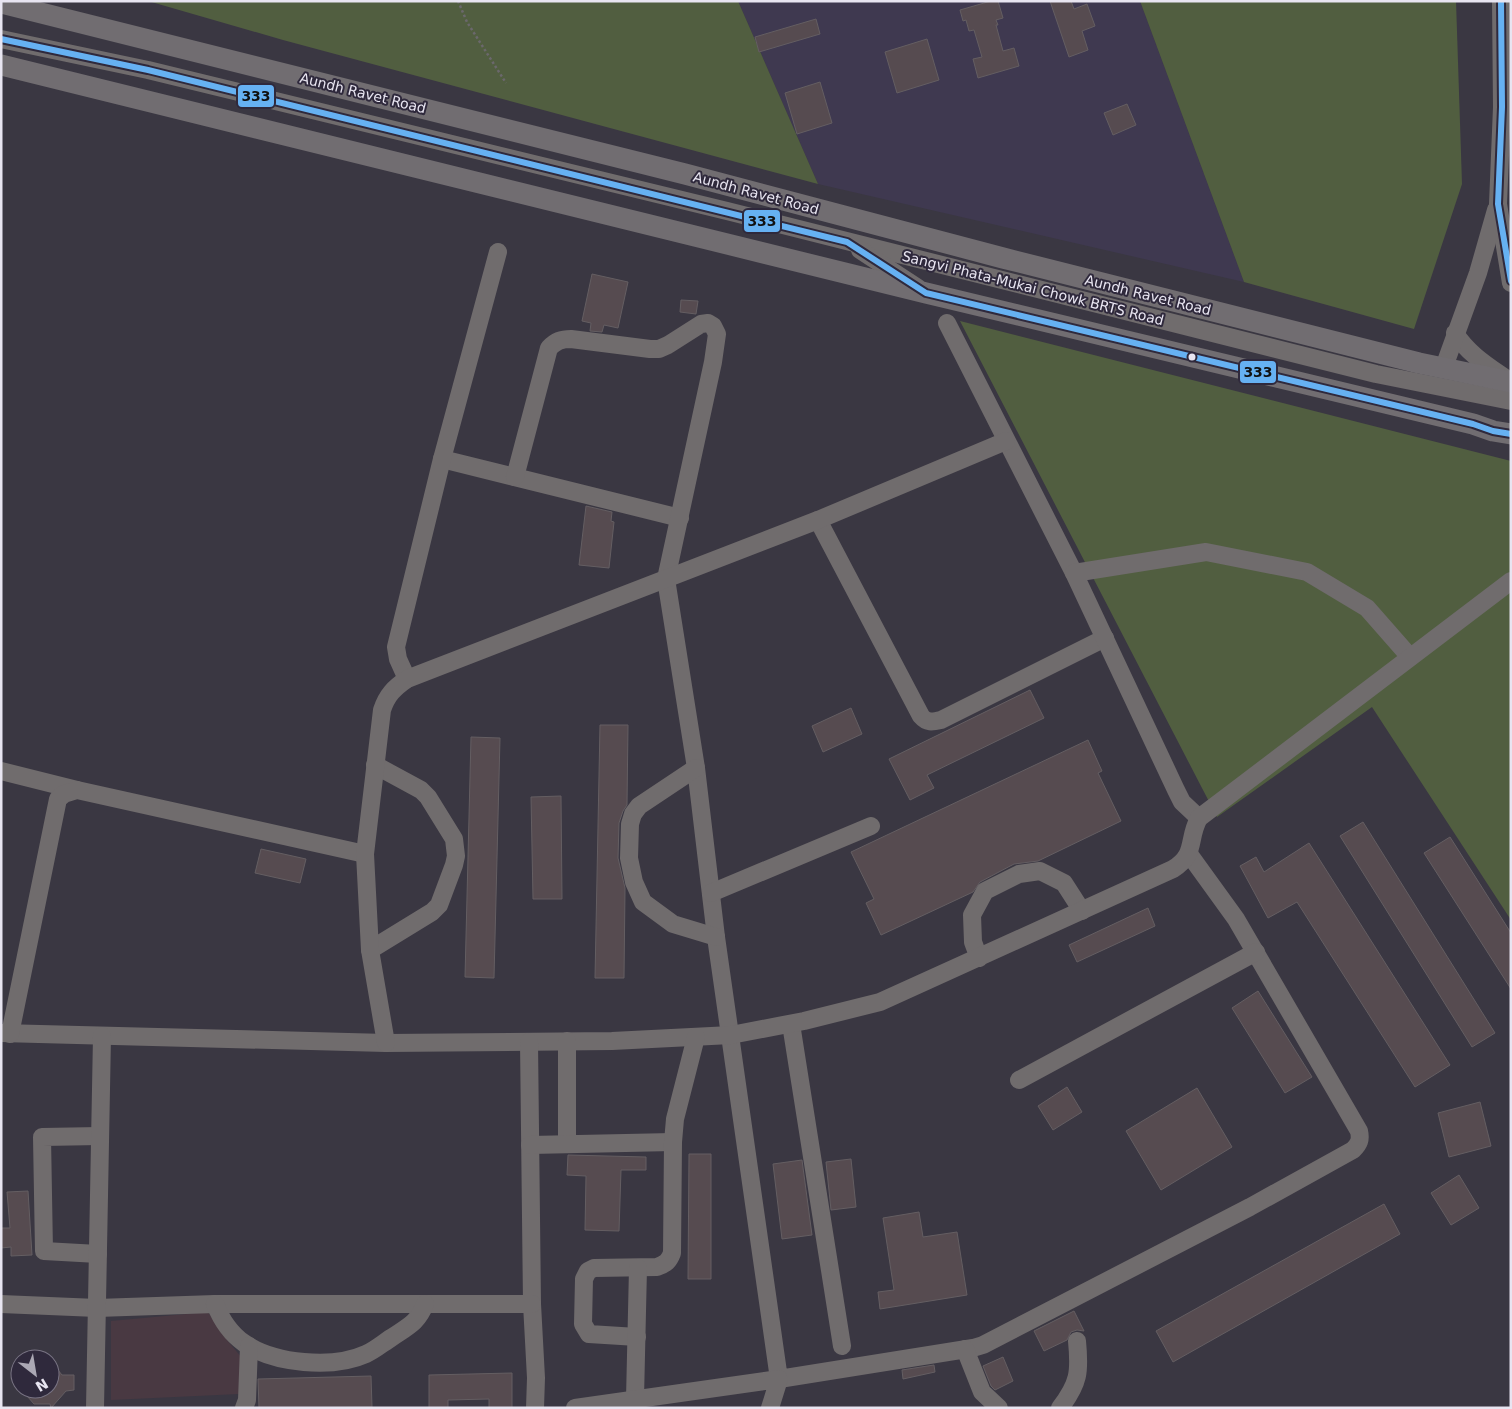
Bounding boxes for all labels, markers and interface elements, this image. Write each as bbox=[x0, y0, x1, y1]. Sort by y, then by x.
street label: Aundh Ravet Road bbox=[298, 70, 428, 116]
line badge: 333 bbox=[237, 84, 275, 108]
text: 333 bbox=[241, 88, 271, 104]
street label: Aundh Ravet Road bbox=[691, 169, 821, 217]
line badge: 333 bbox=[743, 209, 781, 233]
text: 333 bbox=[747, 213, 777, 229]
street label: Sangvi Phata-Mukai Chowk BRTS Road bbox=[900, 248, 1166, 328]
street label: Aundh Ravet Road bbox=[1083, 272, 1213, 318]
unlabelled marker bbox=[1187, 352, 1197, 362]
line badge: 333 bbox=[1239, 360, 1277, 384]
text: 333 bbox=[1243, 364, 1273, 380]
north arrow bbox=[10, 1349, 60, 1399]
text: N bbox=[33, 1375, 51, 1395]

